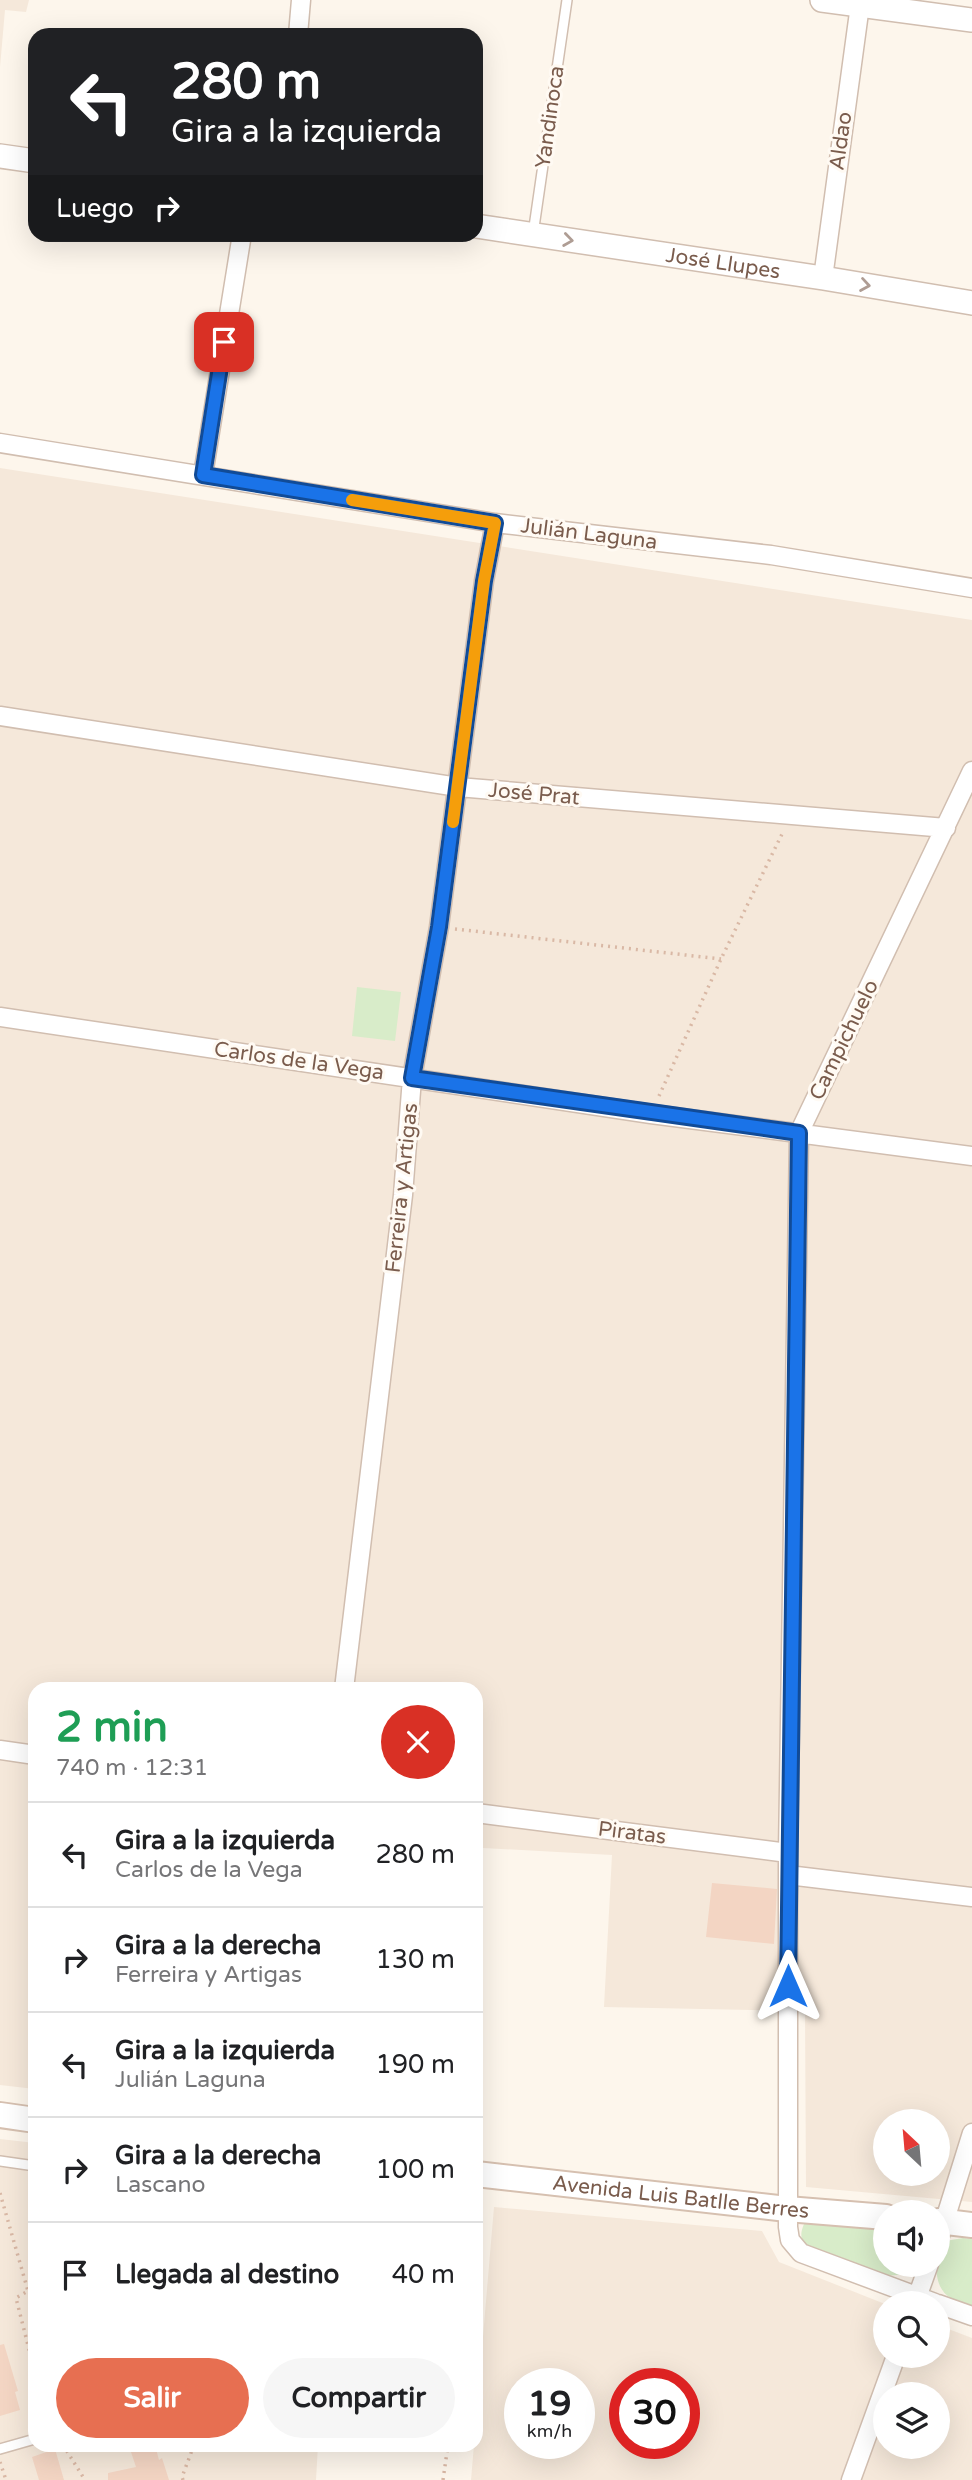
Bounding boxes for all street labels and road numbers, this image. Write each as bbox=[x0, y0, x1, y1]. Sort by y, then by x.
street label: Yandinoca bbox=[530, 64, 570, 170]
street label: Aldao bbox=[825, 110, 857, 172]
street label: José Llupes bbox=[664, 242, 782, 284]
street label: Julián Laguna bbox=[519, 513, 659, 555]
street label: José Prat bbox=[487, 778, 581, 810]
street label: Campichuelo bbox=[804, 976, 884, 1104]
street label: Carlos de la Vega bbox=[212, 1037, 386, 1085]
street label: Ferreira y Artigas bbox=[381, 1102, 423, 1274]
street label: Piratas bbox=[596, 1816, 668, 1850]
street label: Avenida Luis Batlle Berres bbox=[551, 2170, 810, 2223]

